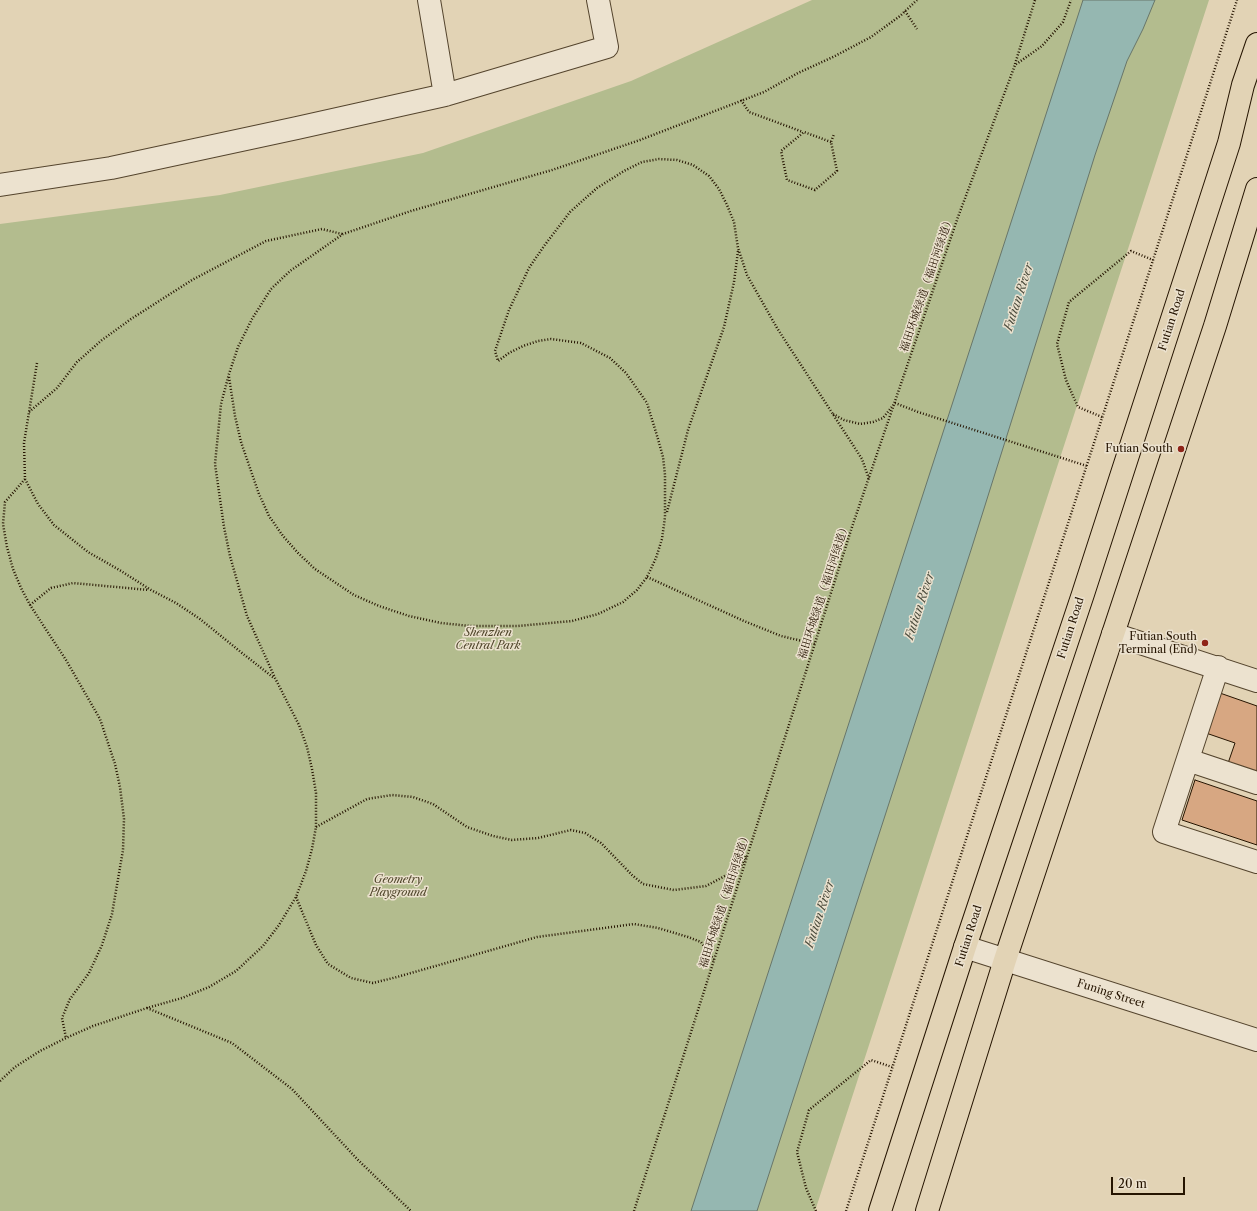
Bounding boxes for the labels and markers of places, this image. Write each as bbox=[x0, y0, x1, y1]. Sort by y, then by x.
place label: Futian South bbox=[1105, 442, 1173, 456]
marker: Futian South bbox=[1176, 444, 1186, 454]
place label: Futian South Terminal (End) bbox=[1119, 630, 1197, 656]
marker: Futian South Terminal (End) bbox=[1200, 638, 1210, 648]

